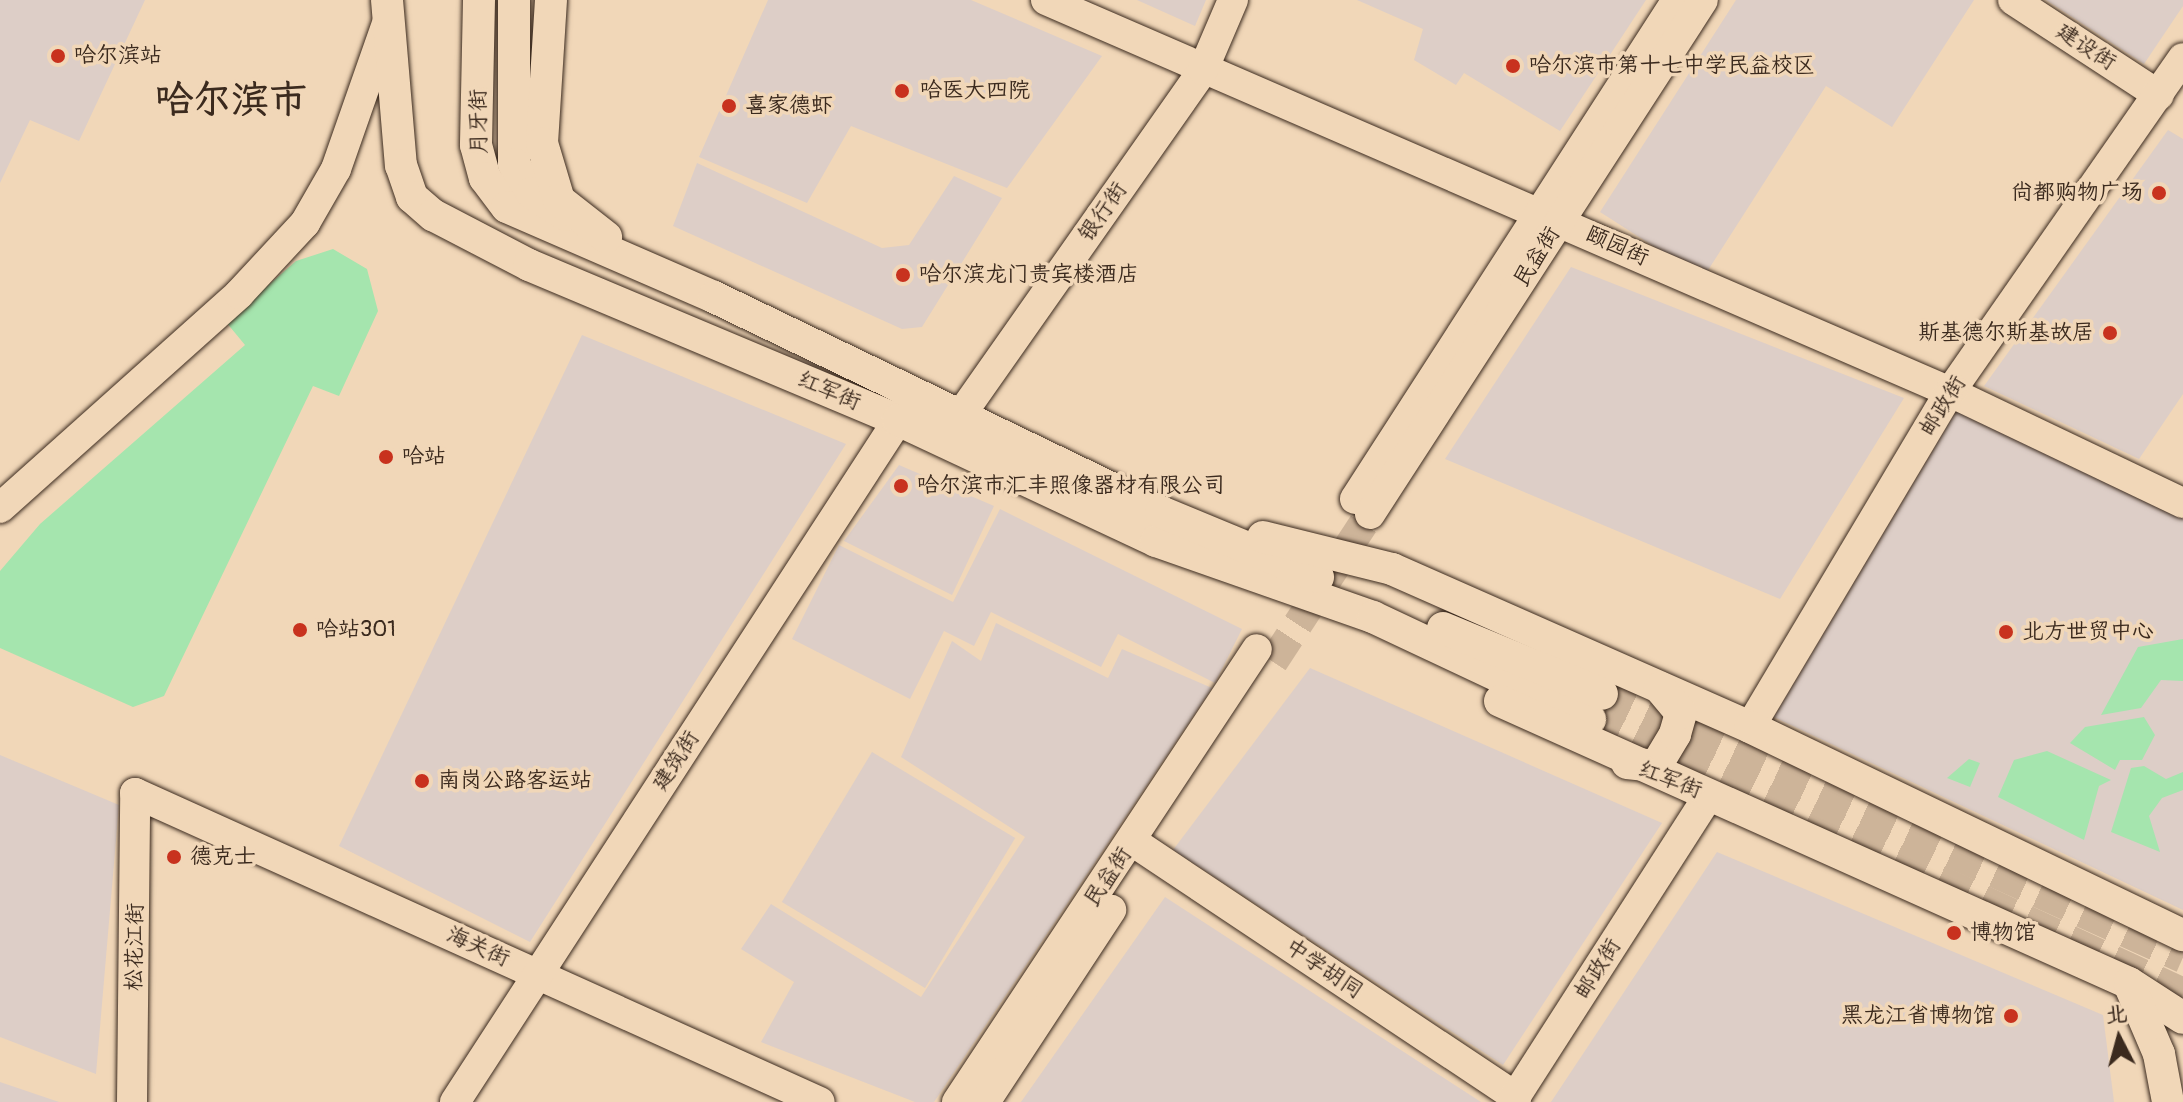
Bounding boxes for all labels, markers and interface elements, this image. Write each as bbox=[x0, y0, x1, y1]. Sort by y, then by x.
street label: 建设街 bbox=[2051, 18, 2121, 76]
place label: 哈尔滨站 bbox=[74, 43, 162, 69]
marker: 哈尔滨站 bbox=[49, 47, 67, 65]
place label: 哈尔滨市第十七中学民益校区 bbox=[1529, 53, 1815, 79]
marker: 哈尔滨市第十七中学民益校区 bbox=[1504, 57, 1522, 75]
district label: 哈尔滨市 bbox=[155, 78, 307, 124]
place label: 哈医大四院 bbox=[920, 78, 1030, 104]
marker: 哈医大四院 bbox=[891, 80, 913, 102]
street label: 月牙街 bbox=[465, 89, 493, 155]
place label: 喜家德虾 bbox=[745, 93, 833, 119]
marker: 喜家德虾 bbox=[720, 97, 738, 115]
street label: 银行街 bbox=[1073, 177, 1133, 247]
place label: 尚都购物广场 bbox=[2011, 180, 2143, 206]
marker: 尚都购物广场 bbox=[2150, 184, 2168, 202]
street label: 颐园街 bbox=[1581, 221, 1653, 271]
street label: 民益街 bbox=[1508, 222, 1566, 292]
place label: 哈尔滨龙门贵宾楼酒店 bbox=[919, 262, 1139, 288]
marker: 哈尔滨龙门贵宾楼酒店 bbox=[894, 266, 912, 284]
place label: 斯基德尔斯基故居 bbox=[1918, 320, 2094, 346]
marker: 斯基德尔斯基故居 bbox=[2101, 324, 2119, 342]
street label: 红军街 bbox=[793, 366, 865, 416]
street label: 邮政街 bbox=[1914, 371, 1972, 441]
place label: 哈站 bbox=[402, 444, 446, 470]
marker: 哈站 bbox=[377, 448, 395, 466]
place label: 哈尔滨市汇丰照像器材有限公司 bbox=[917, 473, 1225, 499]
marker: 哈尔滨市汇丰照像器材有限公司 bbox=[892, 477, 910, 495]
place label: 哈站301 bbox=[316, 617, 396, 643]
place label: 北方世贸中心 bbox=[2022, 619, 2154, 645]
marker: 哈站301 bbox=[291, 621, 309, 639]
marker: 北方世贸中心 bbox=[1997, 623, 2015, 641]
street label: 建筑街 bbox=[647, 726, 705, 796]
street label: 红军街 bbox=[1634, 756, 1706, 804]
place label: 南岗公路客运站 bbox=[438, 768, 592, 794]
marker: 南岗公路客运站 bbox=[413, 772, 431, 790]
street label: 民益街 bbox=[1079, 842, 1137, 912]
place label: 德克士 bbox=[190, 844, 256, 870]
marker: 德克士 bbox=[165, 848, 183, 866]
street label: 松花江街 bbox=[121, 903, 149, 991]
place label: 博物馆 bbox=[1970, 920, 2036, 946]
street label: 海关街 bbox=[442, 922, 514, 972]
marker: 博物馆 bbox=[1945, 924, 1963, 942]
street label: 中学胡同 bbox=[1280, 933, 1368, 1005]
street label: 邮政街 bbox=[1569, 934, 1627, 1004]
north arrow bbox=[2079, 998, 2159, 1078]
text: 北 bbox=[2104, 999, 2129, 1029]
place label: 黑龙江省博物馆 bbox=[1841, 1003, 1995, 1029]
marker: 黑龙江省博物馆 bbox=[2002, 1007, 2020, 1025]

